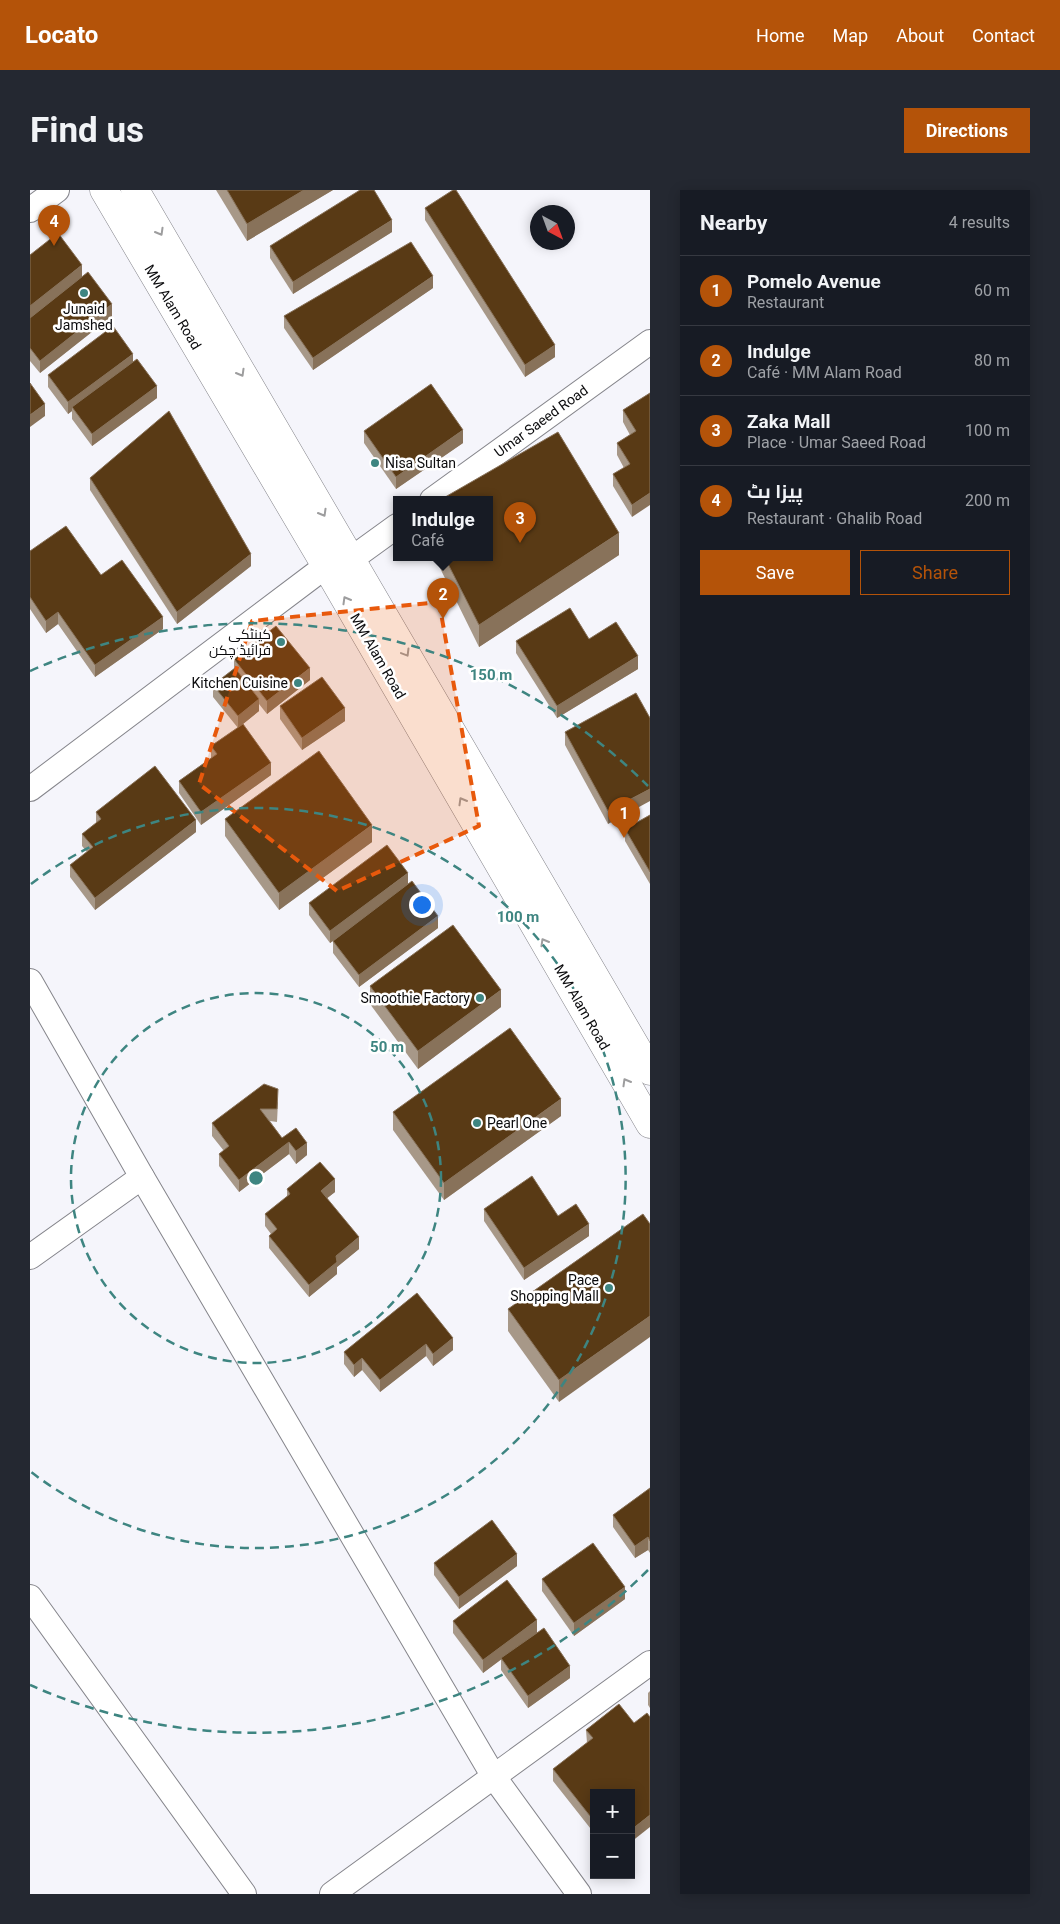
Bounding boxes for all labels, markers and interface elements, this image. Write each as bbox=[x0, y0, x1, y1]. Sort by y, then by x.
text: Locato bbox=[25, 21, 98, 49]
text: Home bbox=[756, 25, 805, 46]
text: Map bbox=[833, 25, 868, 46]
text: About bbox=[896, 25, 944, 46]
text: Contact bbox=[972, 25, 1035, 46]
button: Directions bbox=[904, 108, 1030, 153]
text: Find us bbox=[30, 110, 144, 151]
pin: 4 bbox=[38, 205, 70, 246]
north arrow bbox=[530, 205, 575, 250]
text: Nearby bbox=[700, 211, 767, 235]
text: 4 results bbox=[949, 213, 1010, 232]
one-way arrow bbox=[153, 227, 163, 236]
street label: MM Alam Road bbox=[141, 262, 205, 352]
text: Pomelo Avenue bbox=[747, 270, 881, 293]
text: 1 bbox=[711, 281, 721, 300]
text: 60 m bbox=[974, 281, 1010, 300]
marker: Junaid Jamshed bbox=[78, 287, 90, 299]
text: Restaurant bbox=[747, 293, 824, 312]
place label: Junaid Jamshed bbox=[55, 301, 113, 333]
text: Indulge bbox=[747, 340, 811, 363]
text: 2 bbox=[711, 351, 721, 370]
text: 80 m bbox=[974, 351, 1010, 370]
text: Café · MM Alam Road bbox=[747, 363, 902, 382]
one-way arrow bbox=[235, 367, 245, 376]
street label: Umar Saeed Road bbox=[491, 382, 591, 460]
text: Zaka Mall bbox=[747, 410, 831, 433]
text: 3 bbox=[711, 421, 721, 440]
text: 100 m bbox=[965, 421, 1010, 440]
text: Place · Umar Saeed Road bbox=[747, 433, 926, 452]
place label: Nisa Sultan bbox=[385, 455, 456, 471]
marker: Nisa Sultan bbox=[369, 457, 381, 469]
text: پیزا ہٹ bbox=[747, 480, 803, 503]
text: 4 bbox=[711, 491, 721, 510]
text: 200 m bbox=[965, 491, 1010, 510]
popup bbox=[393, 496, 493, 561]
pin: 3 bbox=[504, 502, 536, 543]
one-way arrow bbox=[317, 508, 327, 517]
text: Indulge bbox=[411, 508, 475, 531]
text: Restaurant · Ghalib Road bbox=[747, 509, 922, 528]
text: Café bbox=[411, 531, 444, 550]
button: Save bbox=[700, 550, 850, 595]
button: Share bbox=[860, 550, 1010, 595]
pin: 2 bbox=[427, 578, 459, 619]
one-way arrow bbox=[342, 596, 352, 605]
street label: MM Alam Road bbox=[347, 610, 409, 702]
place label: کینٹکی فرائیڈ چکن bbox=[209, 626, 271, 660]
marker: کینٹکی فرائیڈ چکن bbox=[275, 636, 287, 648]
one-way arrow bbox=[399, 647, 409, 656]
text: 150 m bbox=[470, 666, 512, 684]
place label: Kitchen Cuisine bbox=[192, 675, 288, 691]
marker: Kitchen Cuisine bbox=[292, 677, 304, 689]
one-way arrow bbox=[459, 797, 469, 806]
pin: 1 bbox=[608, 797, 640, 838]
your location bbox=[409, 892, 435, 918]
text: 100 m bbox=[497, 908, 539, 926]
one-way arrow bbox=[540, 938, 550, 947]
street label: MM Alam Road bbox=[551, 961, 613, 1053]
place label: Smoothie Factory bbox=[360, 990, 470, 1006]
marker: Smoothie Factory bbox=[474, 992, 486, 1004]
text: 50 m bbox=[370, 1038, 404, 1056]
one-way arrow bbox=[622, 1079, 632, 1088]
place label: Pearl One bbox=[487, 1115, 547, 1131]
marker: Pearl One bbox=[471, 1117, 483, 1129]
centre of rings bbox=[247, 1169, 265, 1187]
place label: Pace Shopping Mall bbox=[510, 1272, 599, 1304]
marker: Pace Shopping Mall bbox=[603, 1282, 615, 1294]
map controls bbox=[590, 1789, 635, 1879]
button: + bbox=[590, 1789, 635, 1834]
button: − bbox=[590, 1834, 635, 1879]

